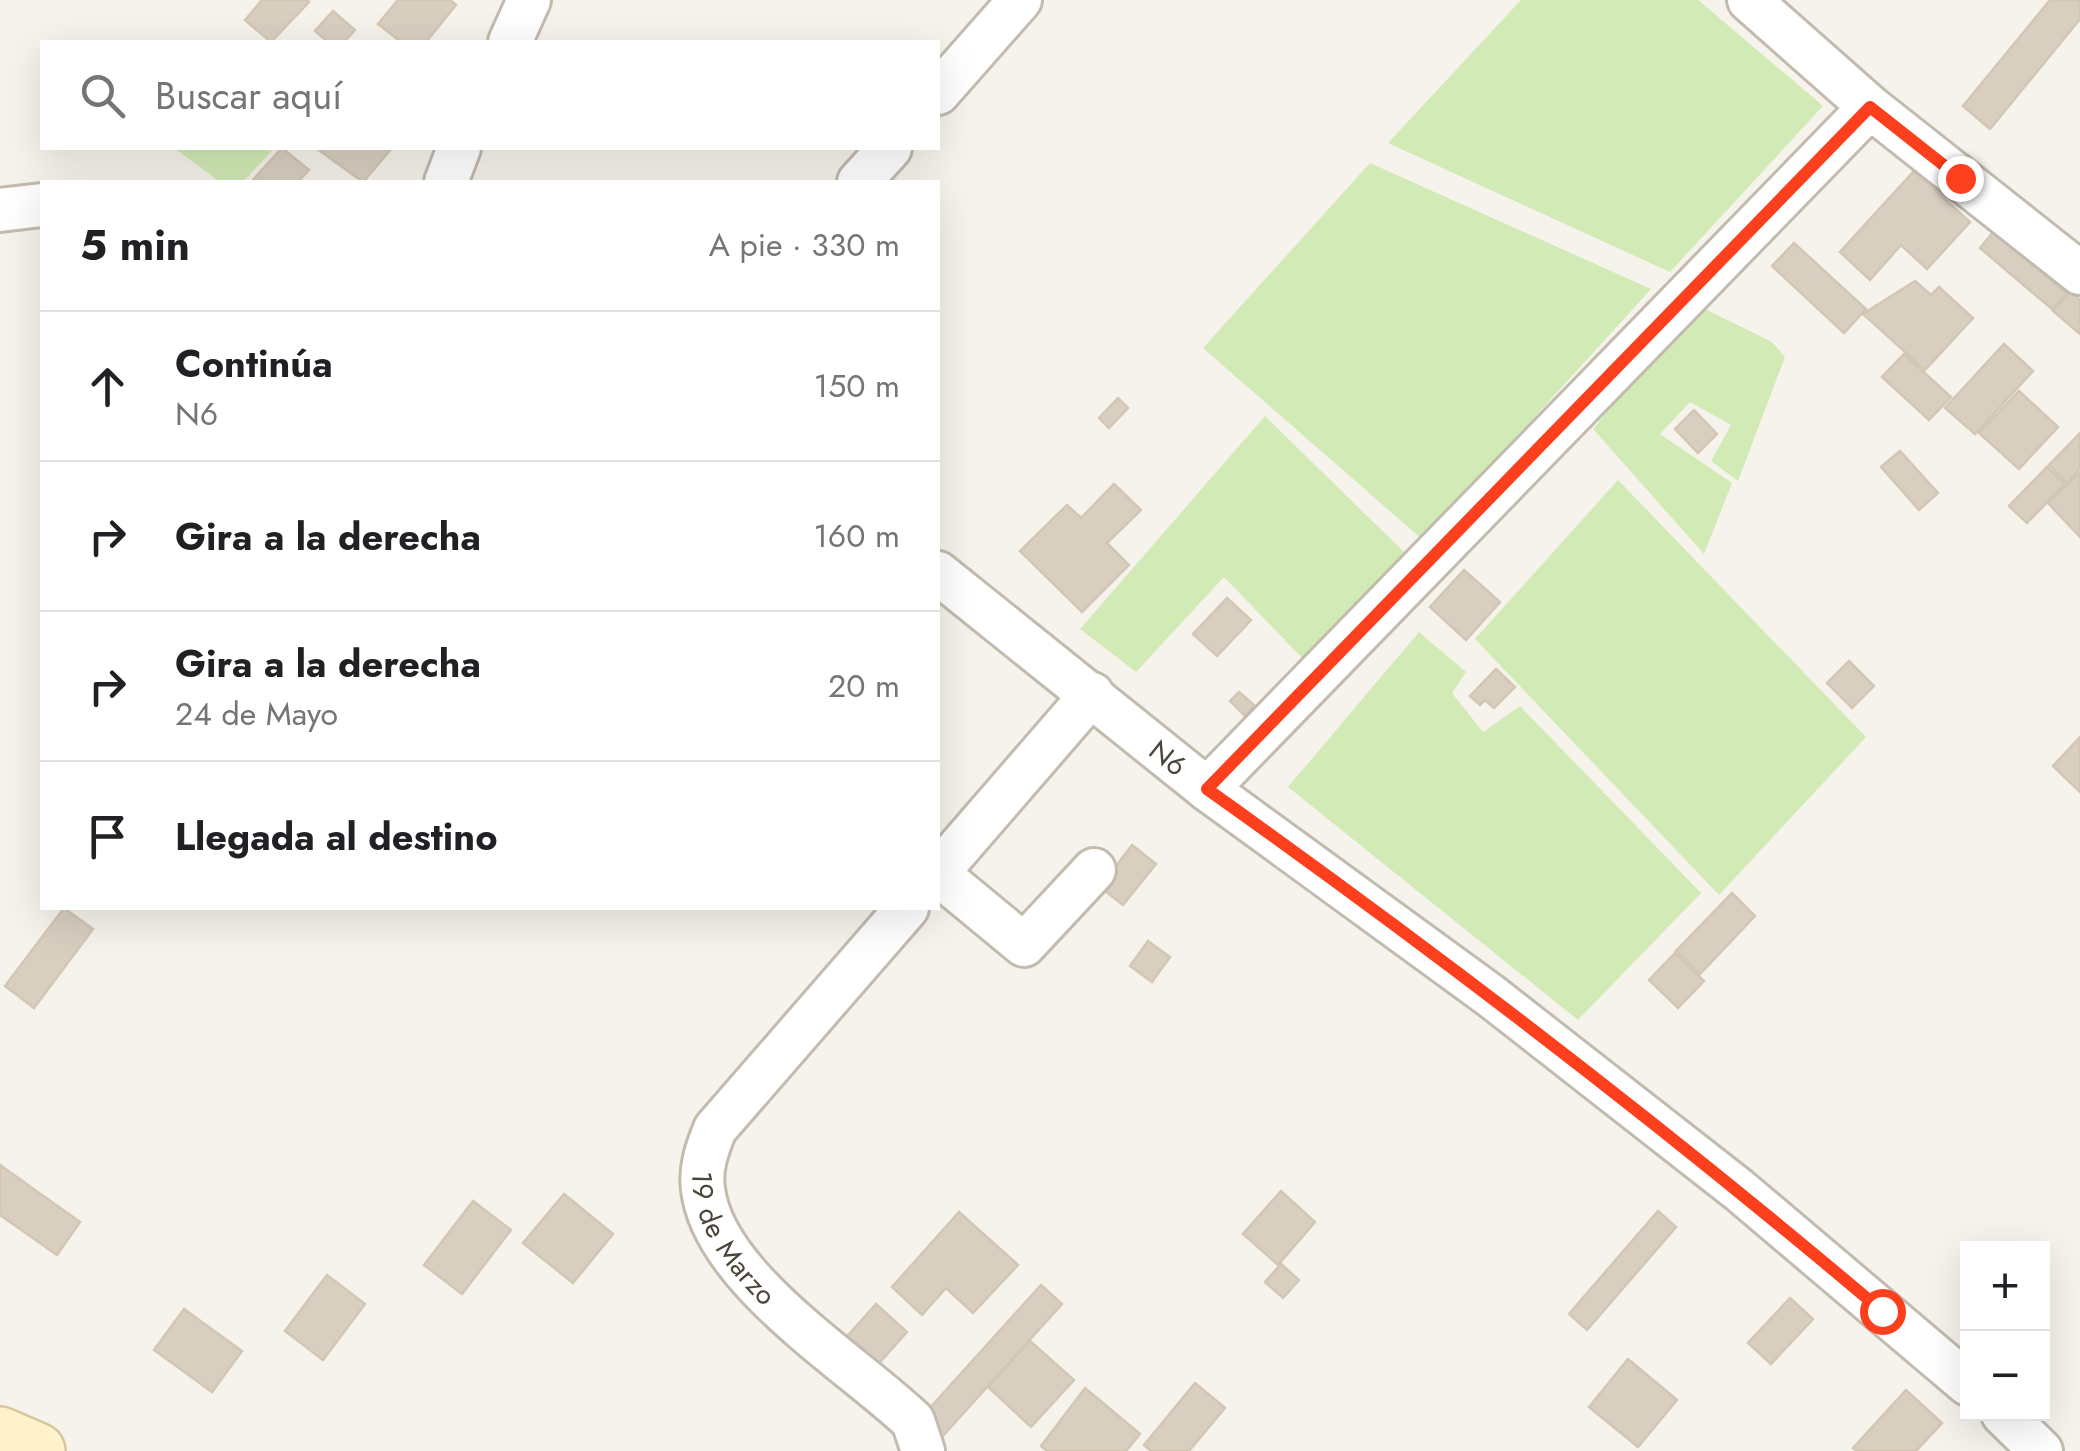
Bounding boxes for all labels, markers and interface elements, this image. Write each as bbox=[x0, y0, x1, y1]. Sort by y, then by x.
search box bbox=[40, 40, 940, 150]
icon: search bbox=[75, 68, 130, 123]
text: Buscar aquí bbox=[155, 68, 342, 123]
route end bbox=[1938, 156, 1984, 202]
text: 5 min bbox=[80, 215, 190, 276]
text: A pie · 330 m bbox=[709, 222, 900, 268]
text: Continúa bbox=[175, 336, 333, 391]
icon: ahead bbox=[80, 359, 135, 414]
text: 150 m bbox=[814, 363, 900, 409]
text: N6 bbox=[175, 391, 218, 437]
icon: right bbox=[80, 509, 135, 564]
text: Gira a la derecha bbox=[175, 509, 481, 564]
text: 160 m bbox=[813, 513, 900, 559]
text: Gira a la derecha bbox=[175, 636, 481, 691]
icon: right bbox=[80, 659, 135, 714]
text: 20 m bbox=[828, 663, 900, 709]
text: 24 de Mayo bbox=[175, 691, 338, 737]
street label: N6 bbox=[1140, 730, 1196, 786]
icon: arrive bbox=[80, 809, 135, 864]
text: Llegada al destino bbox=[175, 809, 498, 864]
street label: 19 de Marzo bbox=[682, 1171, 786, 1314]
map controls bbox=[1960, 1241, 2050, 1421]
button: + bbox=[1960, 1241, 2050, 1331]
route start bbox=[1860, 1289, 1906, 1335]
button: − bbox=[1960, 1331, 2050, 1421]

